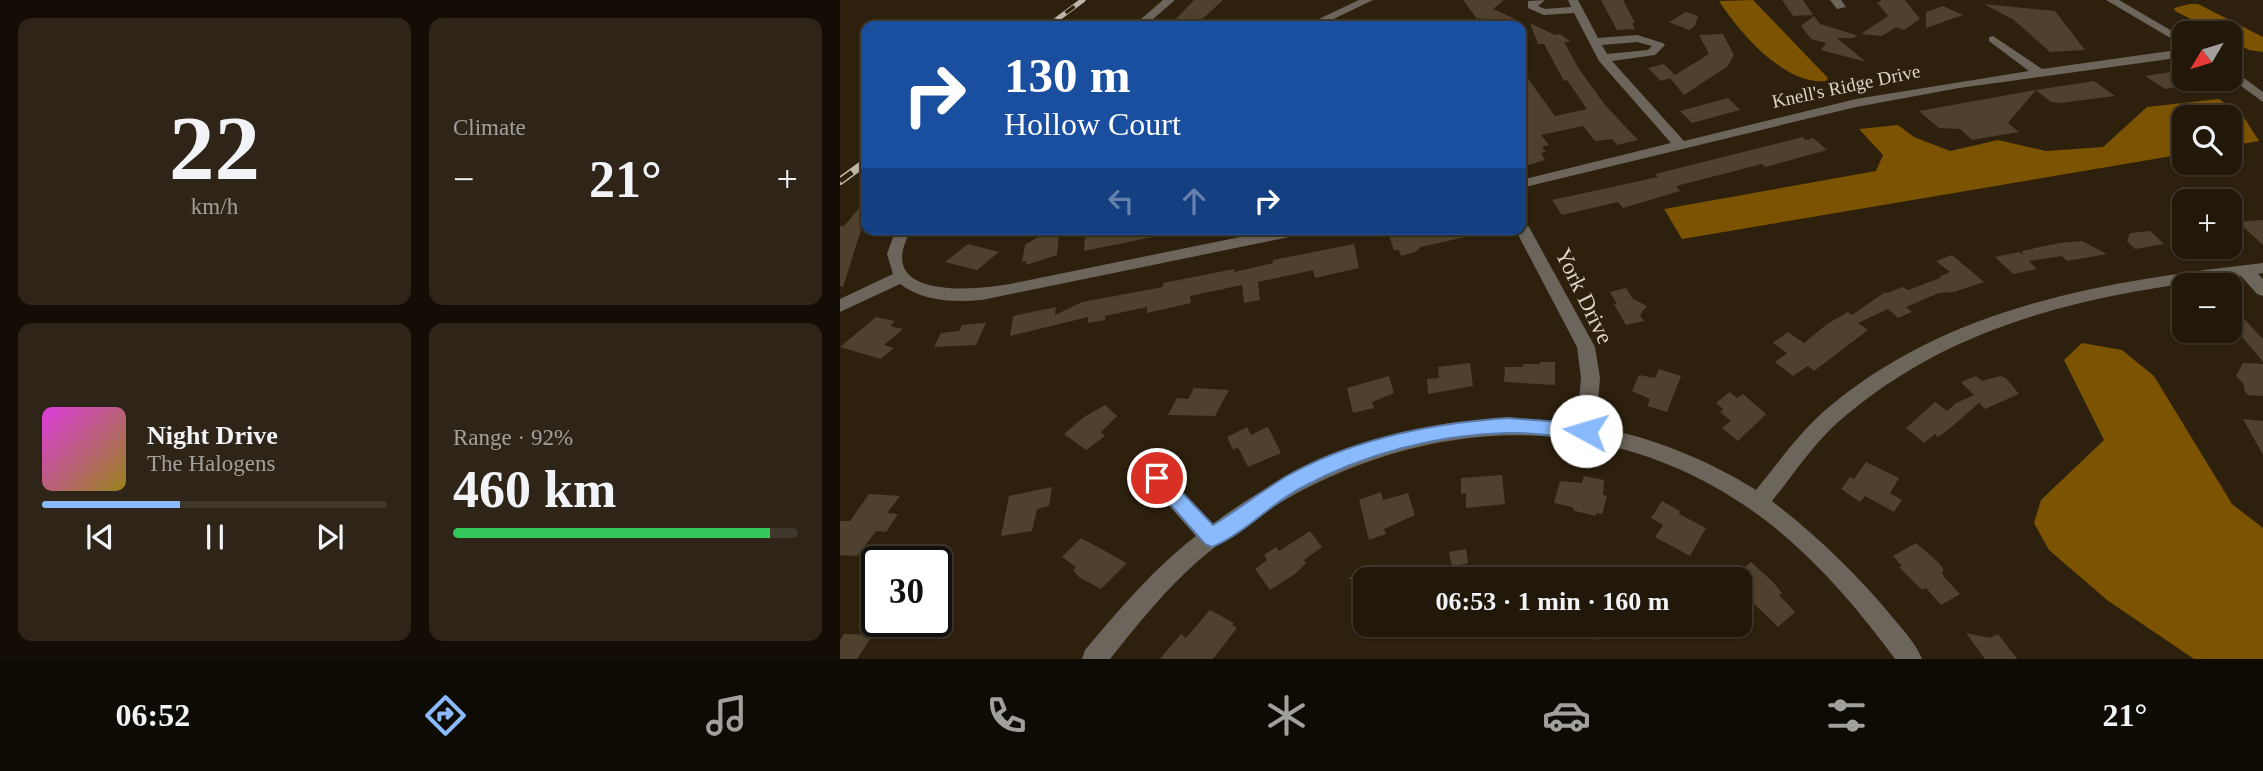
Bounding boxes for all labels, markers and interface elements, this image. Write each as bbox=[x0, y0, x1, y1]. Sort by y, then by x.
north arrow bbox=[2172, 21, 2242, 91]
map controls bbox=[2172, 21, 2242, 343]
text: 130 m bbox=[1004, 48, 1131, 103]
icon: right bbox=[889, 49, 980, 140]
street label: Knell's Ridge Drive bbox=[1770, 60, 1922, 112]
text: 22 bbox=[169, 98, 260, 199]
button: search bbox=[2172, 105, 2242, 175]
text: Hollow Court bbox=[1004, 106, 1181, 142]
text: Climate bbox=[453, 115, 526, 140]
text: 21° bbox=[589, 151, 662, 208]
text: − bbox=[453, 158, 474, 200]
text: + bbox=[777, 158, 798, 200]
icon: left bbox=[1102, 182, 1140, 220]
icon: ahead bbox=[1175, 182, 1213, 220]
icon: right bbox=[1248, 182, 1286, 220]
button: + bbox=[2172, 189, 2242, 259]
text: km/h bbox=[191, 194, 238, 219]
street label: York Drive bbox=[1550, 244, 1618, 348]
button: − bbox=[2172, 273, 2242, 343]
position arrow bbox=[1549, 394, 1623, 468]
text: Night Drive bbox=[147, 421, 278, 450]
text: Range · 92% bbox=[453, 425, 573, 450]
pin bbox=[1127, 448, 1187, 508]
text: The Halogens bbox=[147, 451, 275, 476]
icon: arrive bbox=[1138, 459, 1176, 497]
text: 460 km bbox=[453, 461, 616, 518]
icon: previous bbox=[81, 518, 119, 556]
icon: pause bbox=[196, 518, 234, 556]
icon: next bbox=[311, 518, 349, 556]
speed limit sign: 30 bbox=[861, 546, 952, 637]
text: 06:53 · 1 min · 160 m bbox=[1436, 587, 1670, 616]
icon: directions bbox=[421, 691, 470, 740]
icon: music bbox=[702, 691, 751, 740]
icon: phone bbox=[982, 691, 1031, 740]
icon: climate bbox=[1262, 691, 1311, 740]
icon: car bbox=[1542, 691, 1591, 740]
icon: filters bbox=[1822, 691, 1871, 740]
text: 06:52 bbox=[116, 697, 190, 733]
text: 21° bbox=[2103, 697, 2147, 733]

